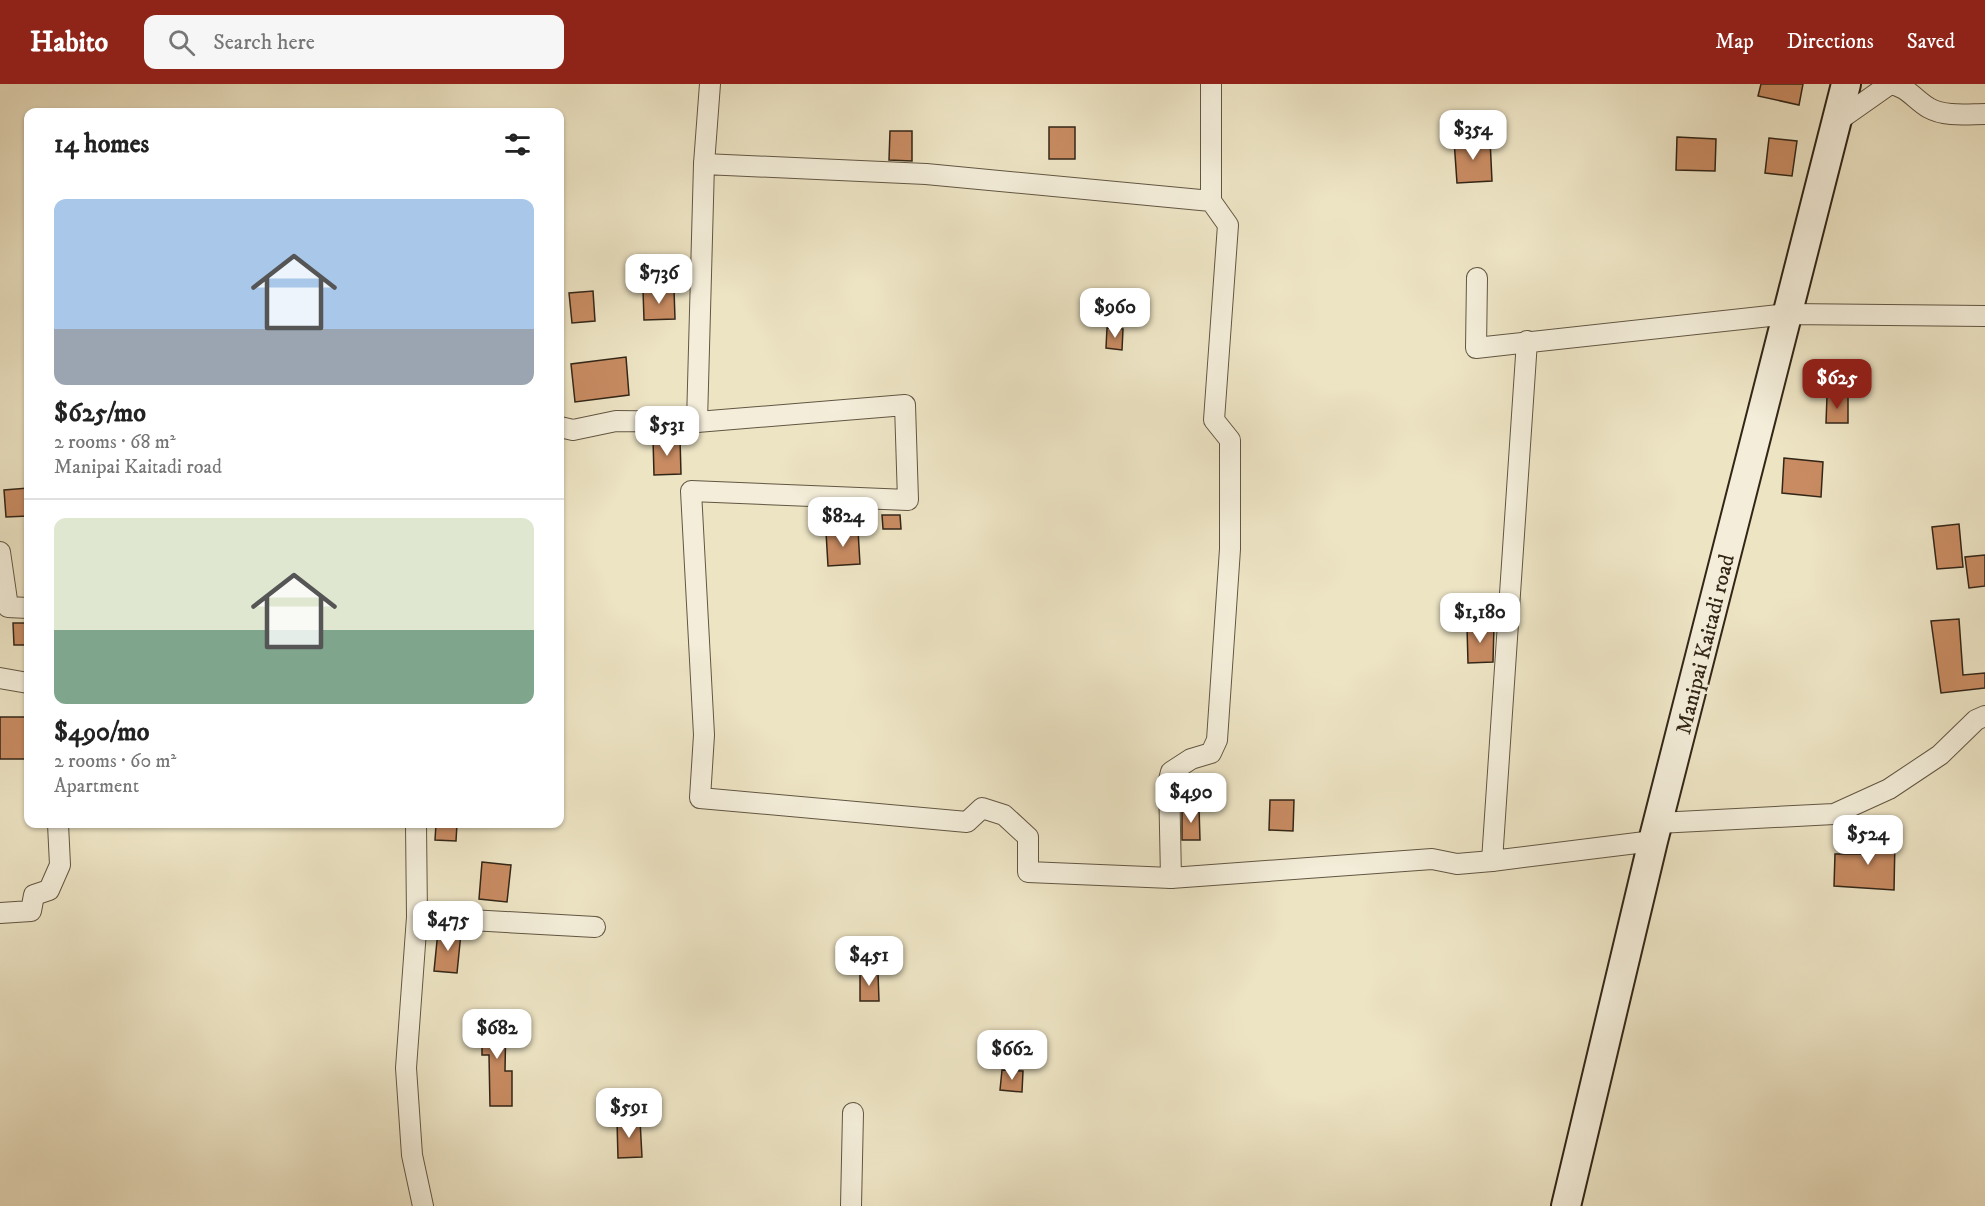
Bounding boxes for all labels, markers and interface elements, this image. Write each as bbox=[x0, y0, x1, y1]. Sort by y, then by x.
search box bbox=[144, 15, 564, 69]
text: Habito bbox=[30, 25, 108, 60]
icon: search bbox=[165, 26, 198, 59]
text: Search here bbox=[213, 29, 315, 56]
text: Map bbox=[1715, 29, 1754, 55]
text: Directions bbox=[1787, 29, 1874, 55]
text: Saved bbox=[1907, 29, 1955, 55]
pin: $354 bbox=[1437, 110, 1509, 161]
text: $354 bbox=[1454, 117, 1492, 142]
text: 14 homes bbox=[54, 128, 149, 161]
icon: filters bbox=[501, 128, 534, 161]
icon: home bbox=[240, 238, 348, 346]
pin: $736 bbox=[623, 254, 695, 305]
text: $736 bbox=[639, 261, 679, 286]
pin: $960 bbox=[1079, 288, 1151, 339]
text: $960 bbox=[1094, 295, 1136, 320]
pin: $625 bbox=[1801, 359, 1873, 410]
text: $625 bbox=[1817, 366, 1857, 391]
text: $625/mo bbox=[54, 397, 146, 430]
pin: $531 bbox=[631, 406, 703, 457]
text: $531 bbox=[649, 413, 685, 438]
text: 2 rooms · 68 m² bbox=[54, 430, 176, 455]
text: Manipai Kaitadi road bbox=[54, 455, 222, 480]
pin: $824 bbox=[807, 497, 879, 548]
text: $824 bbox=[822, 504, 864, 529]
street label: Manipai Kaitadi road bbox=[1670, 551, 1741, 737]
icon: home bbox=[240, 557, 348, 665]
pin: $1,180 bbox=[1431, 593, 1529, 644]
text: $1,180 bbox=[1454, 600, 1506, 625]
text: $490/mo bbox=[54, 716, 149, 749]
text: 2 rooms · 60 m² bbox=[54, 749, 176, 774]
pin: $490 bbox=[1155, 773, 1227, 824]
text: Apartment bbox=[54, 774, 139, 799]
text: $490 bbox=[1169, 780, 1213, 805]
pin: $524 bbox=[1832, 815, 1904, 866]
text: $524 bbox=[1847, 822, 1889, 847]
pin: $475 bbox=[412, 901, 484, 952]
text: $475 bbox=[427, 908, 469, 933]
pin: $451 bbox=[833, 936, 905, 987]
text: $451 bbox=[849, 943, 889, 968]
pin: $682 bbox=[461, 1009, 533, 1060]
text: $682 bbox=[476, 1016, 518, 1041]
pin: $662 bbox=[976, 1030, 1048, 1081]
text: $662 bbox=[991, 1037, 1033, 1062]
pin: $591 bbox=[593, 1088, 665, 1139]
text: $591 bbox=[610, 1095, 648, 1120]

